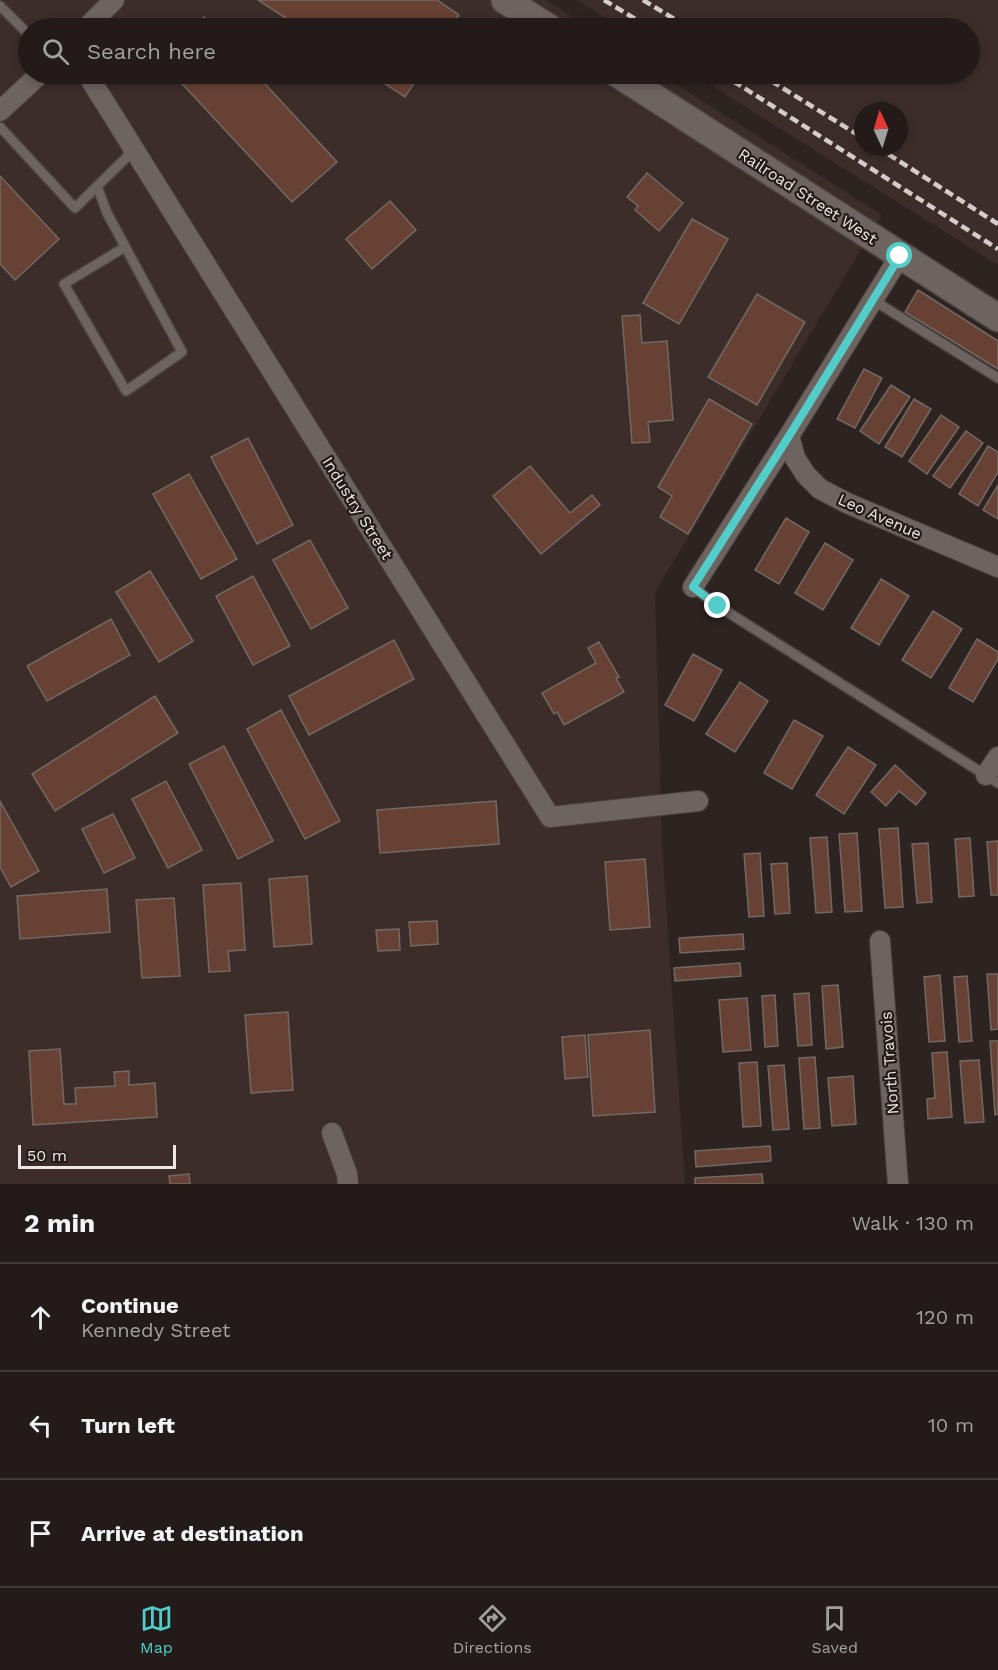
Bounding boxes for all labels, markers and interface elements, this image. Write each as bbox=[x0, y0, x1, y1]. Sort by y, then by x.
search box bbox=[18, 18, 980, 84]
icon: search bbox=[39, 35, 72, 68]
text: Search here bbox=[87, 39, 216, 64]
north arrow bbox=[854, 102, 908, 156]
street label: Railroad Street West bbox=[735, 144, 881, 249]
route start bbox=[886, 242, 912, 268]
street label: Industry Street bbox=[318, 453, 397, 563]
street label: Leo Avenue bbox=[835, 490, 925, 543]
route end bbox=[704, 592, 730, 618]
street label: North Travois bbox=[876, 1011, 903, 1115]
scale bar bbox=[18, 1142, 176, 1170]
text: 50 m bbox=[27, 1146, 67, 1165]
text: 2 min bbox=[24, 1208, 95, 1238]
text: Walk · 130 m bbox=[852, 1211, 974, 1235]
text: Continue bbox=[81, 1293, 179, 1318]
icon: ahead bbox=[24, 1301, 57, 1334]
text: 120 m bbox=[916, 1305, 974, 1329]
text: Kennedy Street bbox=[81, 1318, 231, 1342]
icon: left bbox=[24, 1409, 57, 1442]
text: Turn left bbox=[81, 1413, 175, 1438]
text: 10 m bbox=[928, 1413, 974, 1437]
icon: arrive bbox=[24, 1517, 57, 1550]
text: Arrive at destination bbox=[81, 1521, 304, 1546]
tab: Map bbox=[140, 1602, 173, 1657]
tab: Directions bbox=[453, 1602, 532, 1657]
tab: Saved bbox=[812, 1602, 858, 1657]

